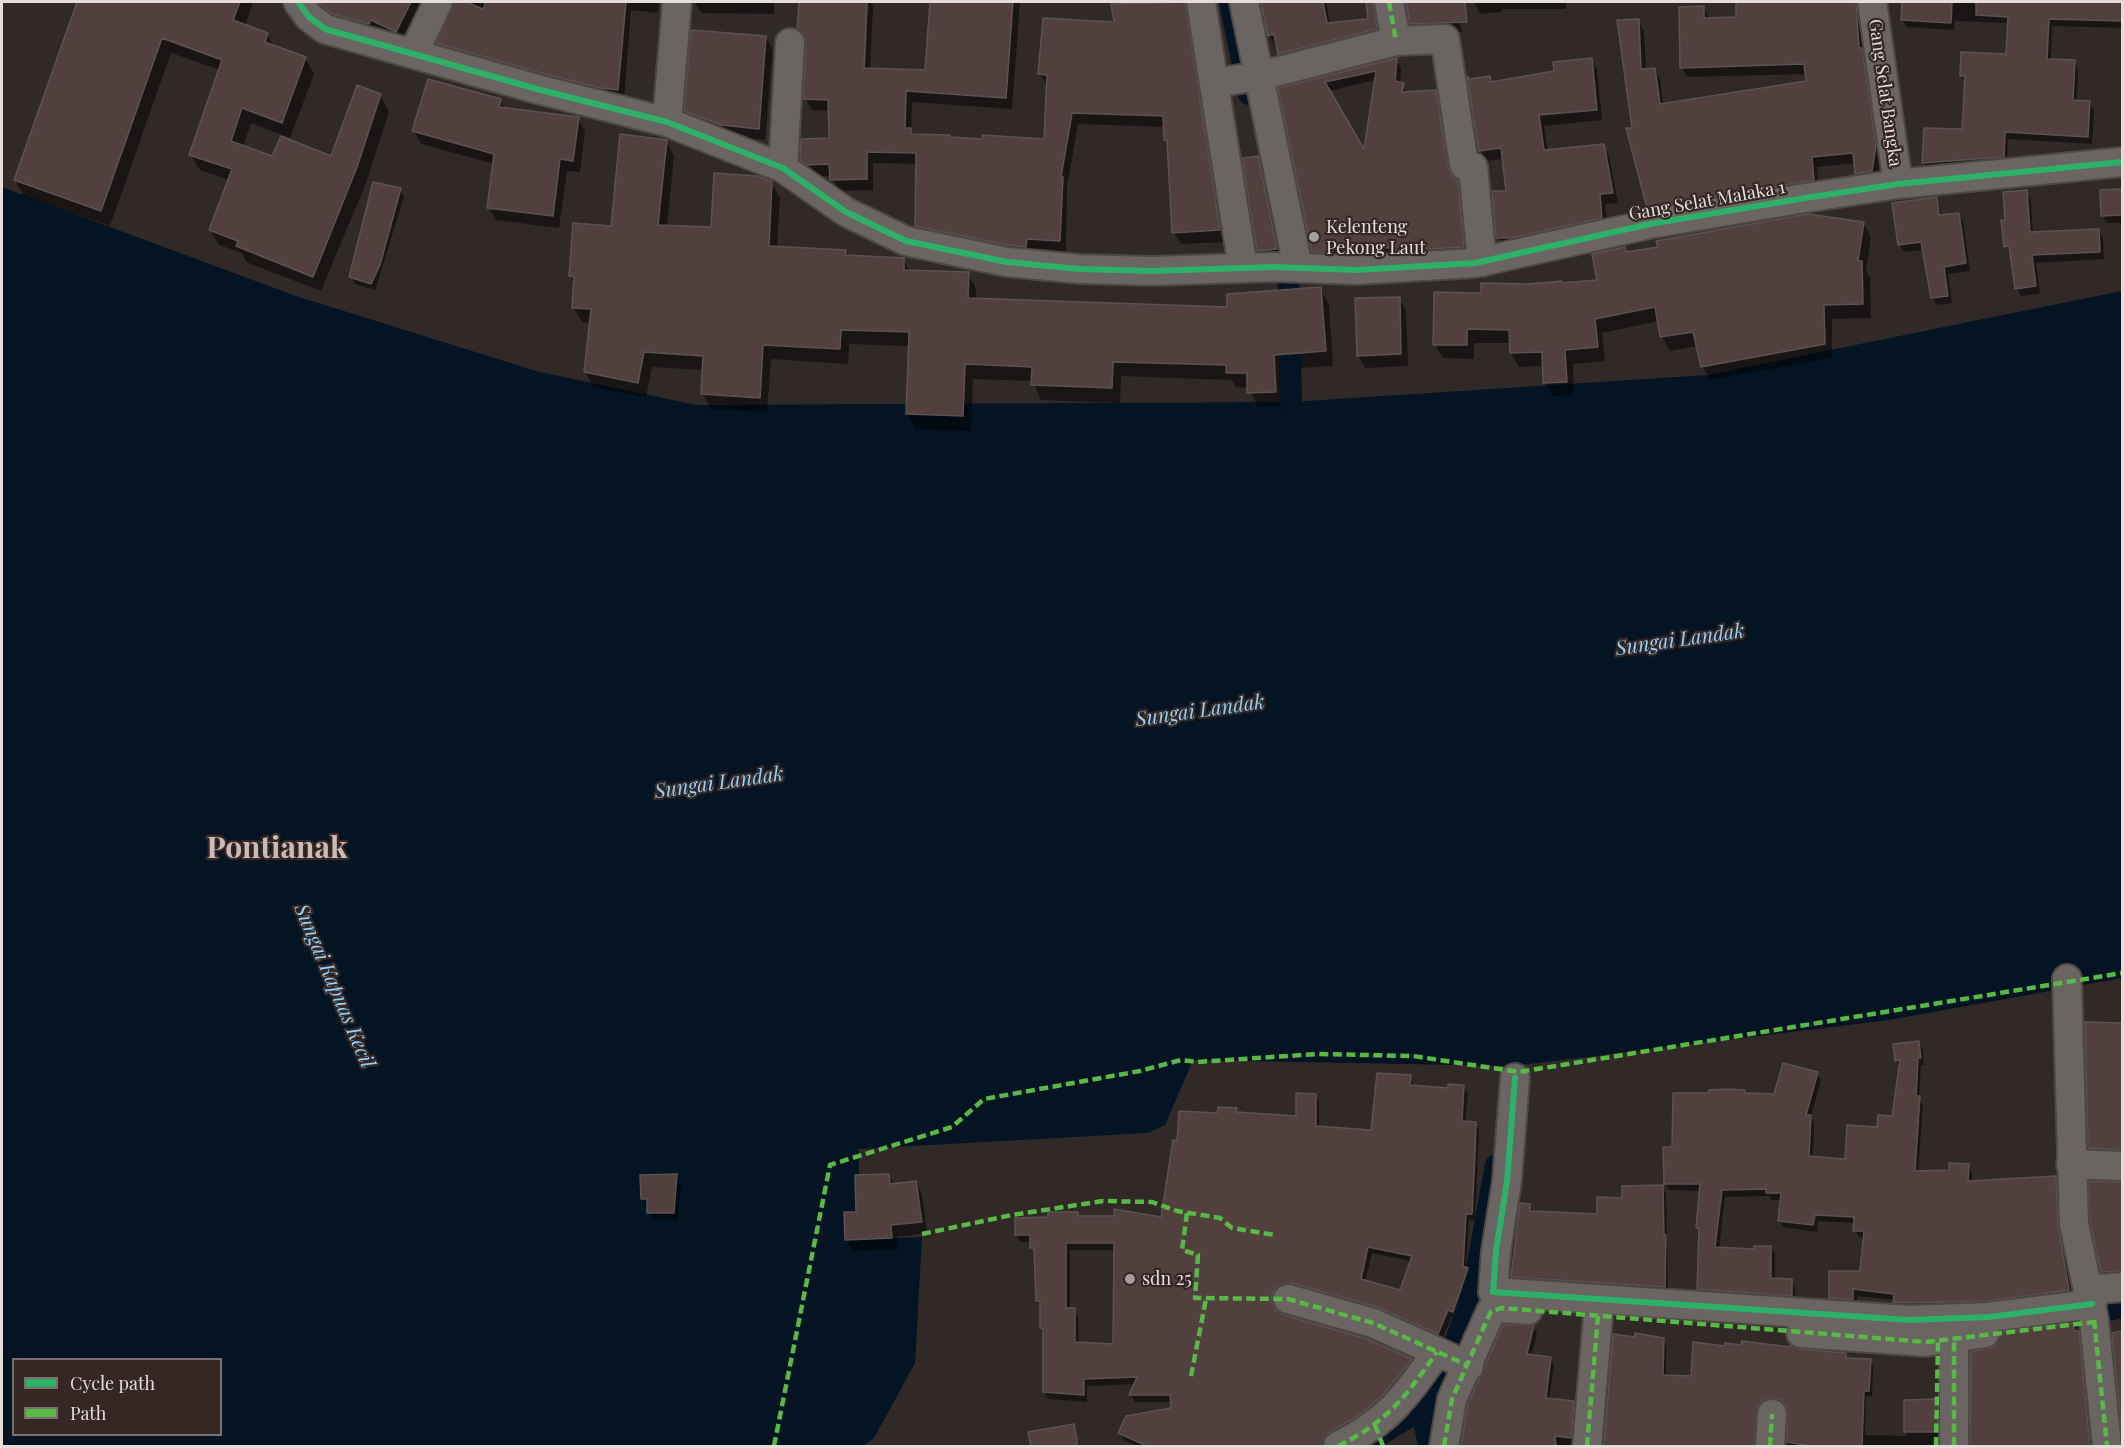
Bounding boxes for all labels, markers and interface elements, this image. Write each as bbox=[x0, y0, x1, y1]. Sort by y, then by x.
street label: Gang Selat Bangka bbox=[1864, 18, 1906, 168]
street label: Gang Selat Malaka 1 bbox=[1627, 177, 1787, 225]
place label: Kelenteng Pekong Laut bbox=[1326, 216, 1426, 258]
marker: Kelenteng Pekong Laut bbox=[1307, 230, 1321, 244]
water label: Sungai Landak bbox=[1614, 619, 1746, 661]
water label: Sungai Landak bbox=[1134, 690, 1266, 732]
water label: Sungai Landak bbox=[653, 762, 785, 804]
district label: Pontianak bbox=[206, 831, 348, 867]
water label: Sungai Kapuas Kecil bbox=[289, 900, 379, 1072]
place label: sdn 25 bbox=[1142, 1268, 1192, 1290]
marker: sdn 25 bbox=[1123, 1272, 1137, 1286]
legend bbox=[12, 1358, 222, 1436]
text: Cycle path bbox=[70, 1371, 155, 1395]
text: Path bbox=[70, 1401, 106, 1425]

